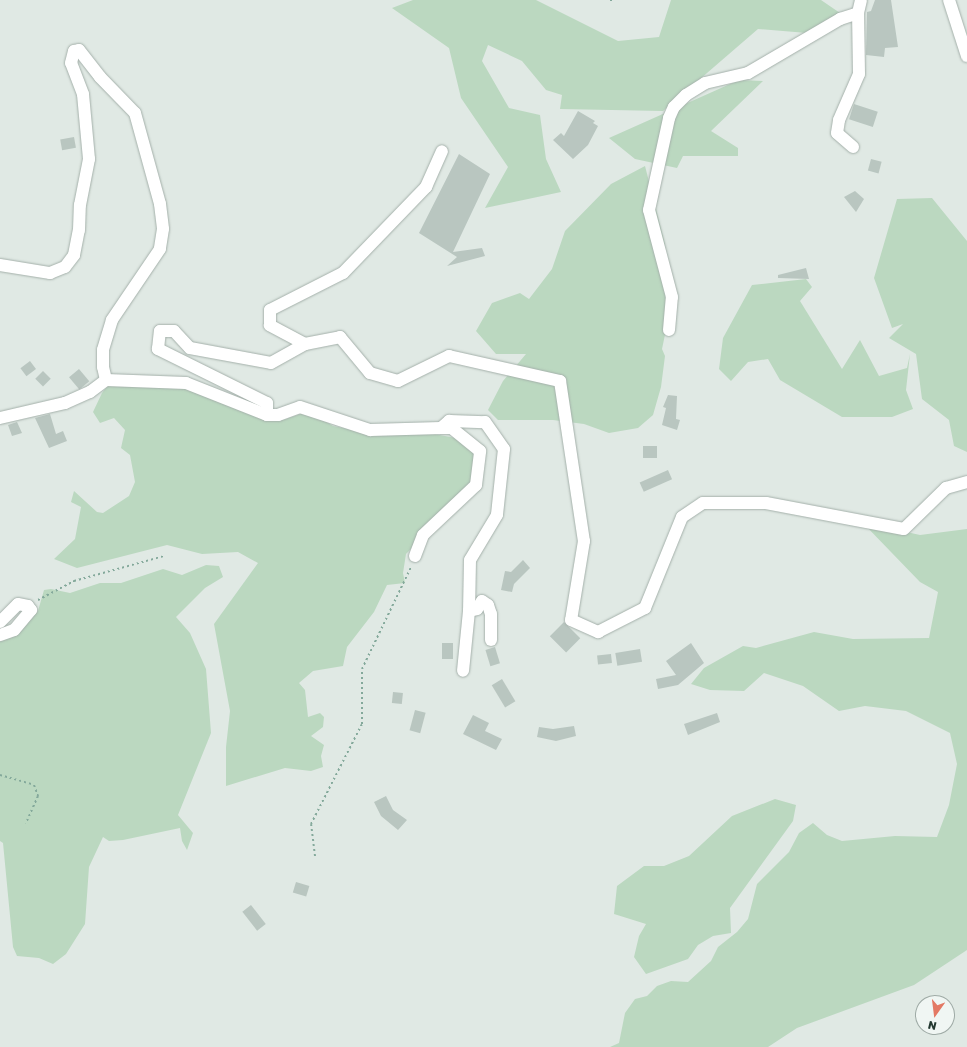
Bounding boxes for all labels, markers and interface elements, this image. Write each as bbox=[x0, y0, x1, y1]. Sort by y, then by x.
north arrow bbox=[915, 995, 955, 1035]
text: N bbox=[927, 1019, 938, 1033]

